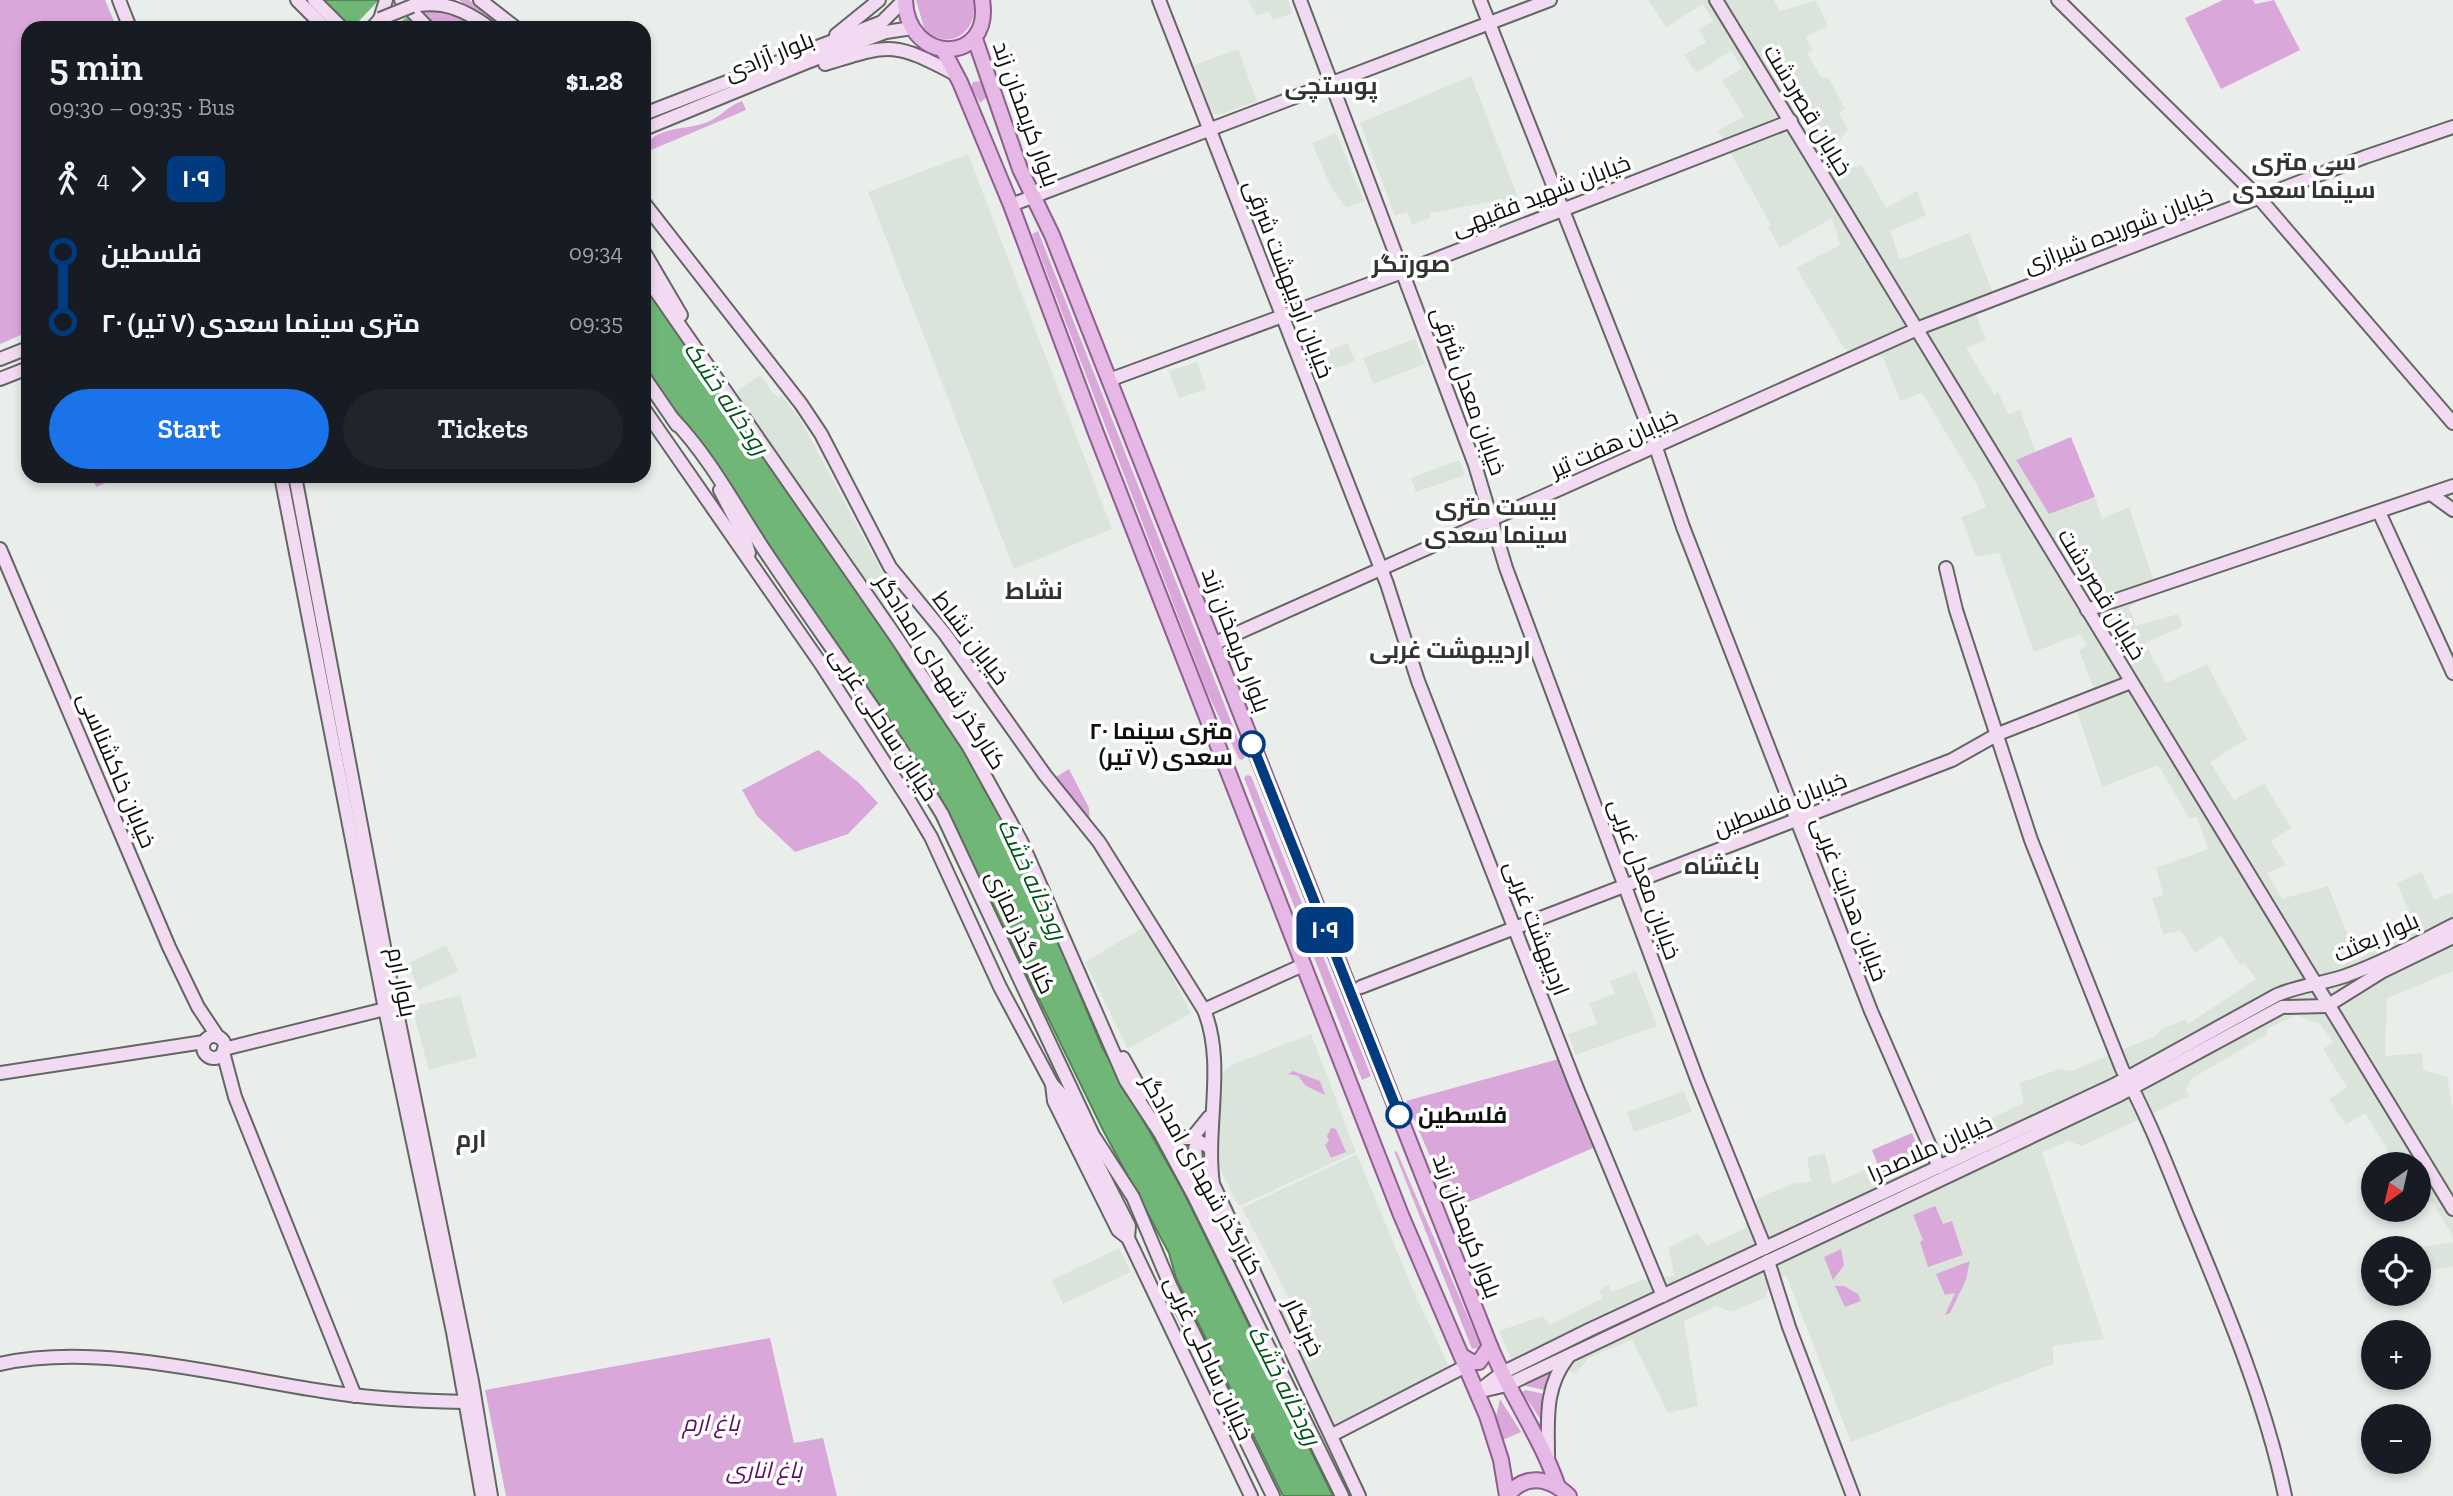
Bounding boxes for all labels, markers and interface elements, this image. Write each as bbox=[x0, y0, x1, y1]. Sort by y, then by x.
street label: بلوار آزادی bbox=[720, 25, 818, 87]
street label: بلوار کریمخان زند bbox=[987, 38, 1065, 190]
street label: خیابان قصردشت bbox=[1758, 39, 1858, 181]
text: 5 min bbox=[49, 44, 143, 90]
text: $1.28 bbox=[566, 65, 623, 97]
district label: پوستچی bbox=[1285, 71, 1378, 103]
text: 09:30 – 09:35 · Bus bbox=[49, 93, 235, 121]
district label: سی متری سینما سعدی bbox=[2232, 147, 2376, 204]
street label: خیابان شهید فقیهی bbox=[1448, 148, 1634, 242]
icon: walk bbox=[49, 160, 87, 198]
icon: forward bbox=[119, 160, 157, 198]
text: ۱۰۹ bbox=[181, 164, 211, 193]
text: 4 bbox=[97, 165, 109, 193]
street label: خیابان اردیبهشت شرقی bbox=[1238, 176, 1340, 382]
street label: خیابان شوریده شیرازی bbox=[2019, 181, 2217, 279]
text: فلسطین bbox=[101, 237, 202, 269]
text: 09:34 bbox=[569, 238, 623, 266]
district label: صورتگر bbox=[1371, 249, 1450, 278]
street label: خیابان معدل شرقی bbox=[1426, 303, 1512, 479]
text: ۲۰ متری سینما سعدی (۷ تیر) bbox=[101, 307, 420, 339]
text: 09:35 bbox=[569, 308, 623, 336]
water label: رودخانه خشک bbox=[678, 336, 776, 461]
button: Start bbox=[49, 389, 329, 469]
button: Tickets bbox=[343, 389, 623, 469]
street label: خیابان هفت تیر bbox=[1544, 402, 1682, 484]
district label: بیست متری سینما سعدی bbox=[1424, 492, 1568, 549]
street label: خیابان قصردشت bbox=[2052, 523, 2152, 665]
street label: بلوار کریمخان زند bbox=[1196, 564, 1276, 716]
street label: کنارگذر شهدای امدادگر bbox=[869, 568, 1012, 775]
district label: نشاط bbox=[1005, 576, 1063, 605]
street label: خیابان نشاط bbox=[927, 586, 1015, 690]
district label: اردیبهشت غربی bbox=[1369, 635, 1531, 664]
street label: خیابان ساحلی غربی bbox=[824, 642, 944, 806]
street label: خیابان خاکشناسی bbox=[72, 688, 162, 852]
place label: ۲۰ متری سینما سعدی (۷ تیر) bbox=[1089, 717, 1233, 771]
marker: ۲۰ متری سینما سعدی (۷ تیر) bbox=[1239, 731, 1265, 757]
street label: خیابان فلسطین bbox=[1709, 766, 1851, 842]
street label: خیابان معدل غربی bbox=[1603, 795, 1687, 963]
street label: خیابان هدایت غربی bbox=[1806, 813, 1894, 985]
water label: رودخانه خشک bbox=[992, 814, 1074, 946]
district label: باغشاه bbox=[1684, 851, 1760, 880]
street label: اردیبهشت غربی bbox=[1498, 857, 1576, 999]
street label: کنار گذر نمازی bbox=[980, 866, 1062, 998]
street label: بلوار بعثت bbox=[2329, 906, 2423, 968]
line badge: ۱۰۹ bbox=[1285, 907, 1365, 953]
text: ۱۰۹ bbox=[1310, 915, 1340, 944]
street label: بلوار ارم bbox=[380, 945, 422, 1020]
street label: کنارگذر شهدای امدادگر bbox=[1134, 1068, 1269, 1280]
place label: فلسطین bbox=[1418, 1101, 1507, 1129]
marker: فلسطین bbox=[1386, 1102, 1412, 1128]
street label: خیابان ملاصدرا bbox=[1863, 1108, 1997, 1188]
district label: ارم bbox=[455, 1124, 487, 1155]
street label: بلوار کریمخان زند bbox=[1427, 1150, 1507, 1302]
north arrow bbox=[2361, 1152, 2431, 1222]
map controls bbox=[2361, 1152, 2431, 1474]
button: locate bbox=[2361, 1236, 2431, 1306]
street label: خیابان ساحلی غربی bbox=[1159, 1271, 1259, 1445]
street label: خبرنگار bbox=[1277, 1291, 1330, 1361]
water label: رودخانه خشک bbox=[1242, 1320, 1328, 1451]
button: + bbox=[2361, 1320, 2431, 1390]
button: − bbox=[2361, 1404, 2431, 1474]
park label: باغ ارم bbox=[681, 1409, 742, 1439]
park label: باغ اناری bbox=[726, 1456, 804, 1486]

